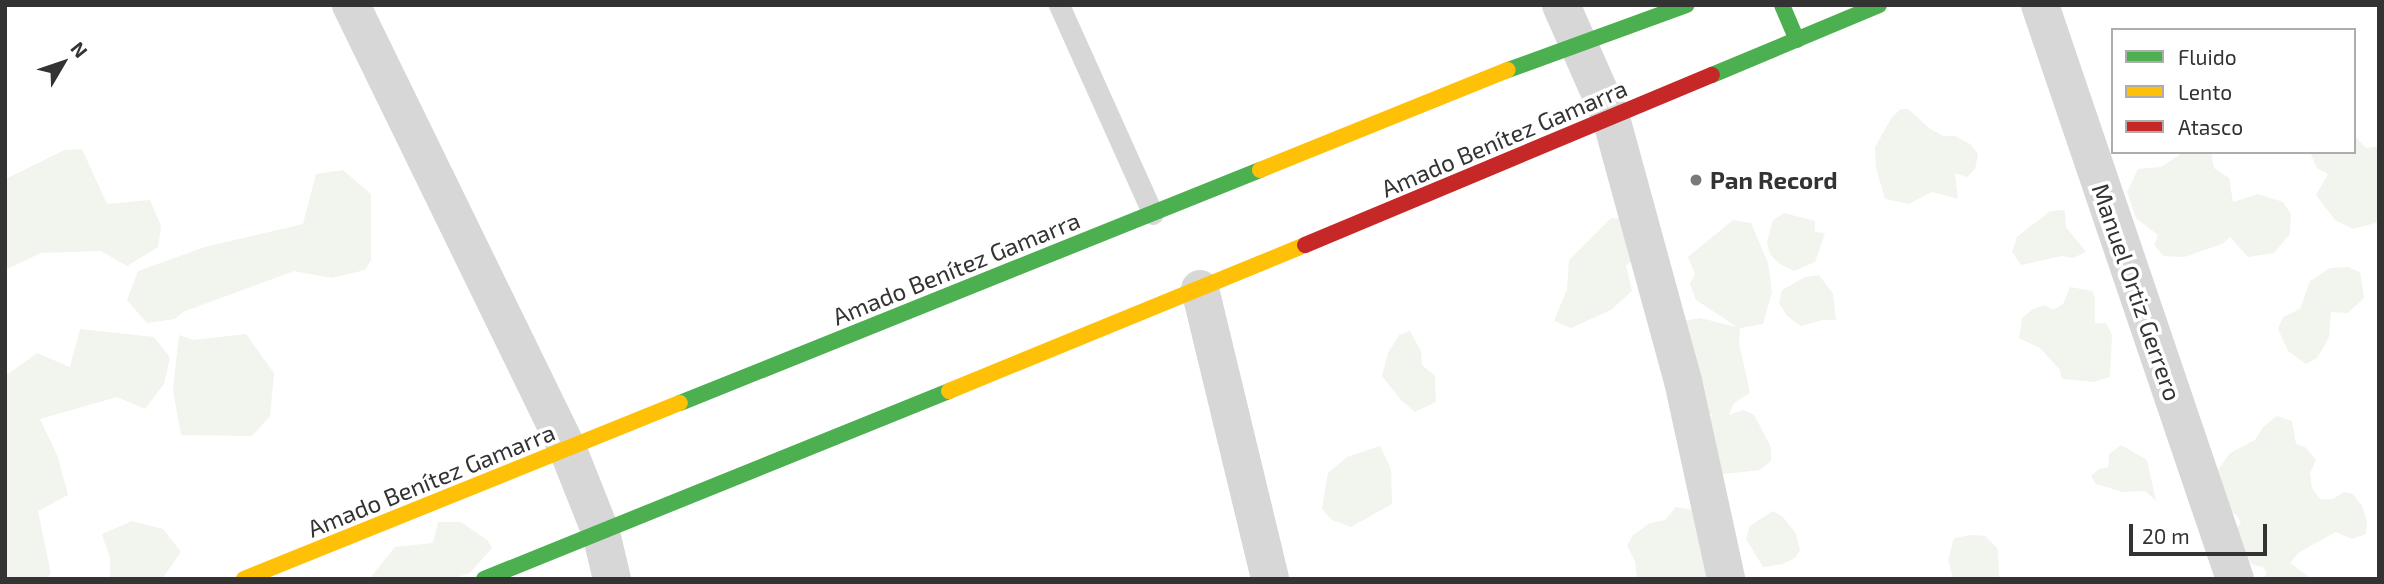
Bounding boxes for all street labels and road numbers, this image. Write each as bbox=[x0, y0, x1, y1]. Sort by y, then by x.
street label: Amado Benítez Gamarra bbox=[1377, 73, 1631, 203]
street label: Manuel Ortiz Gerrero bbox=[2086, 179, 2188, 405]
street label: Amado Benítez Gamarra bbox=[828, 205, 1084, 331]
street label: Amado Benítez Gamarra bbox=[303, 417, 559, 543]

